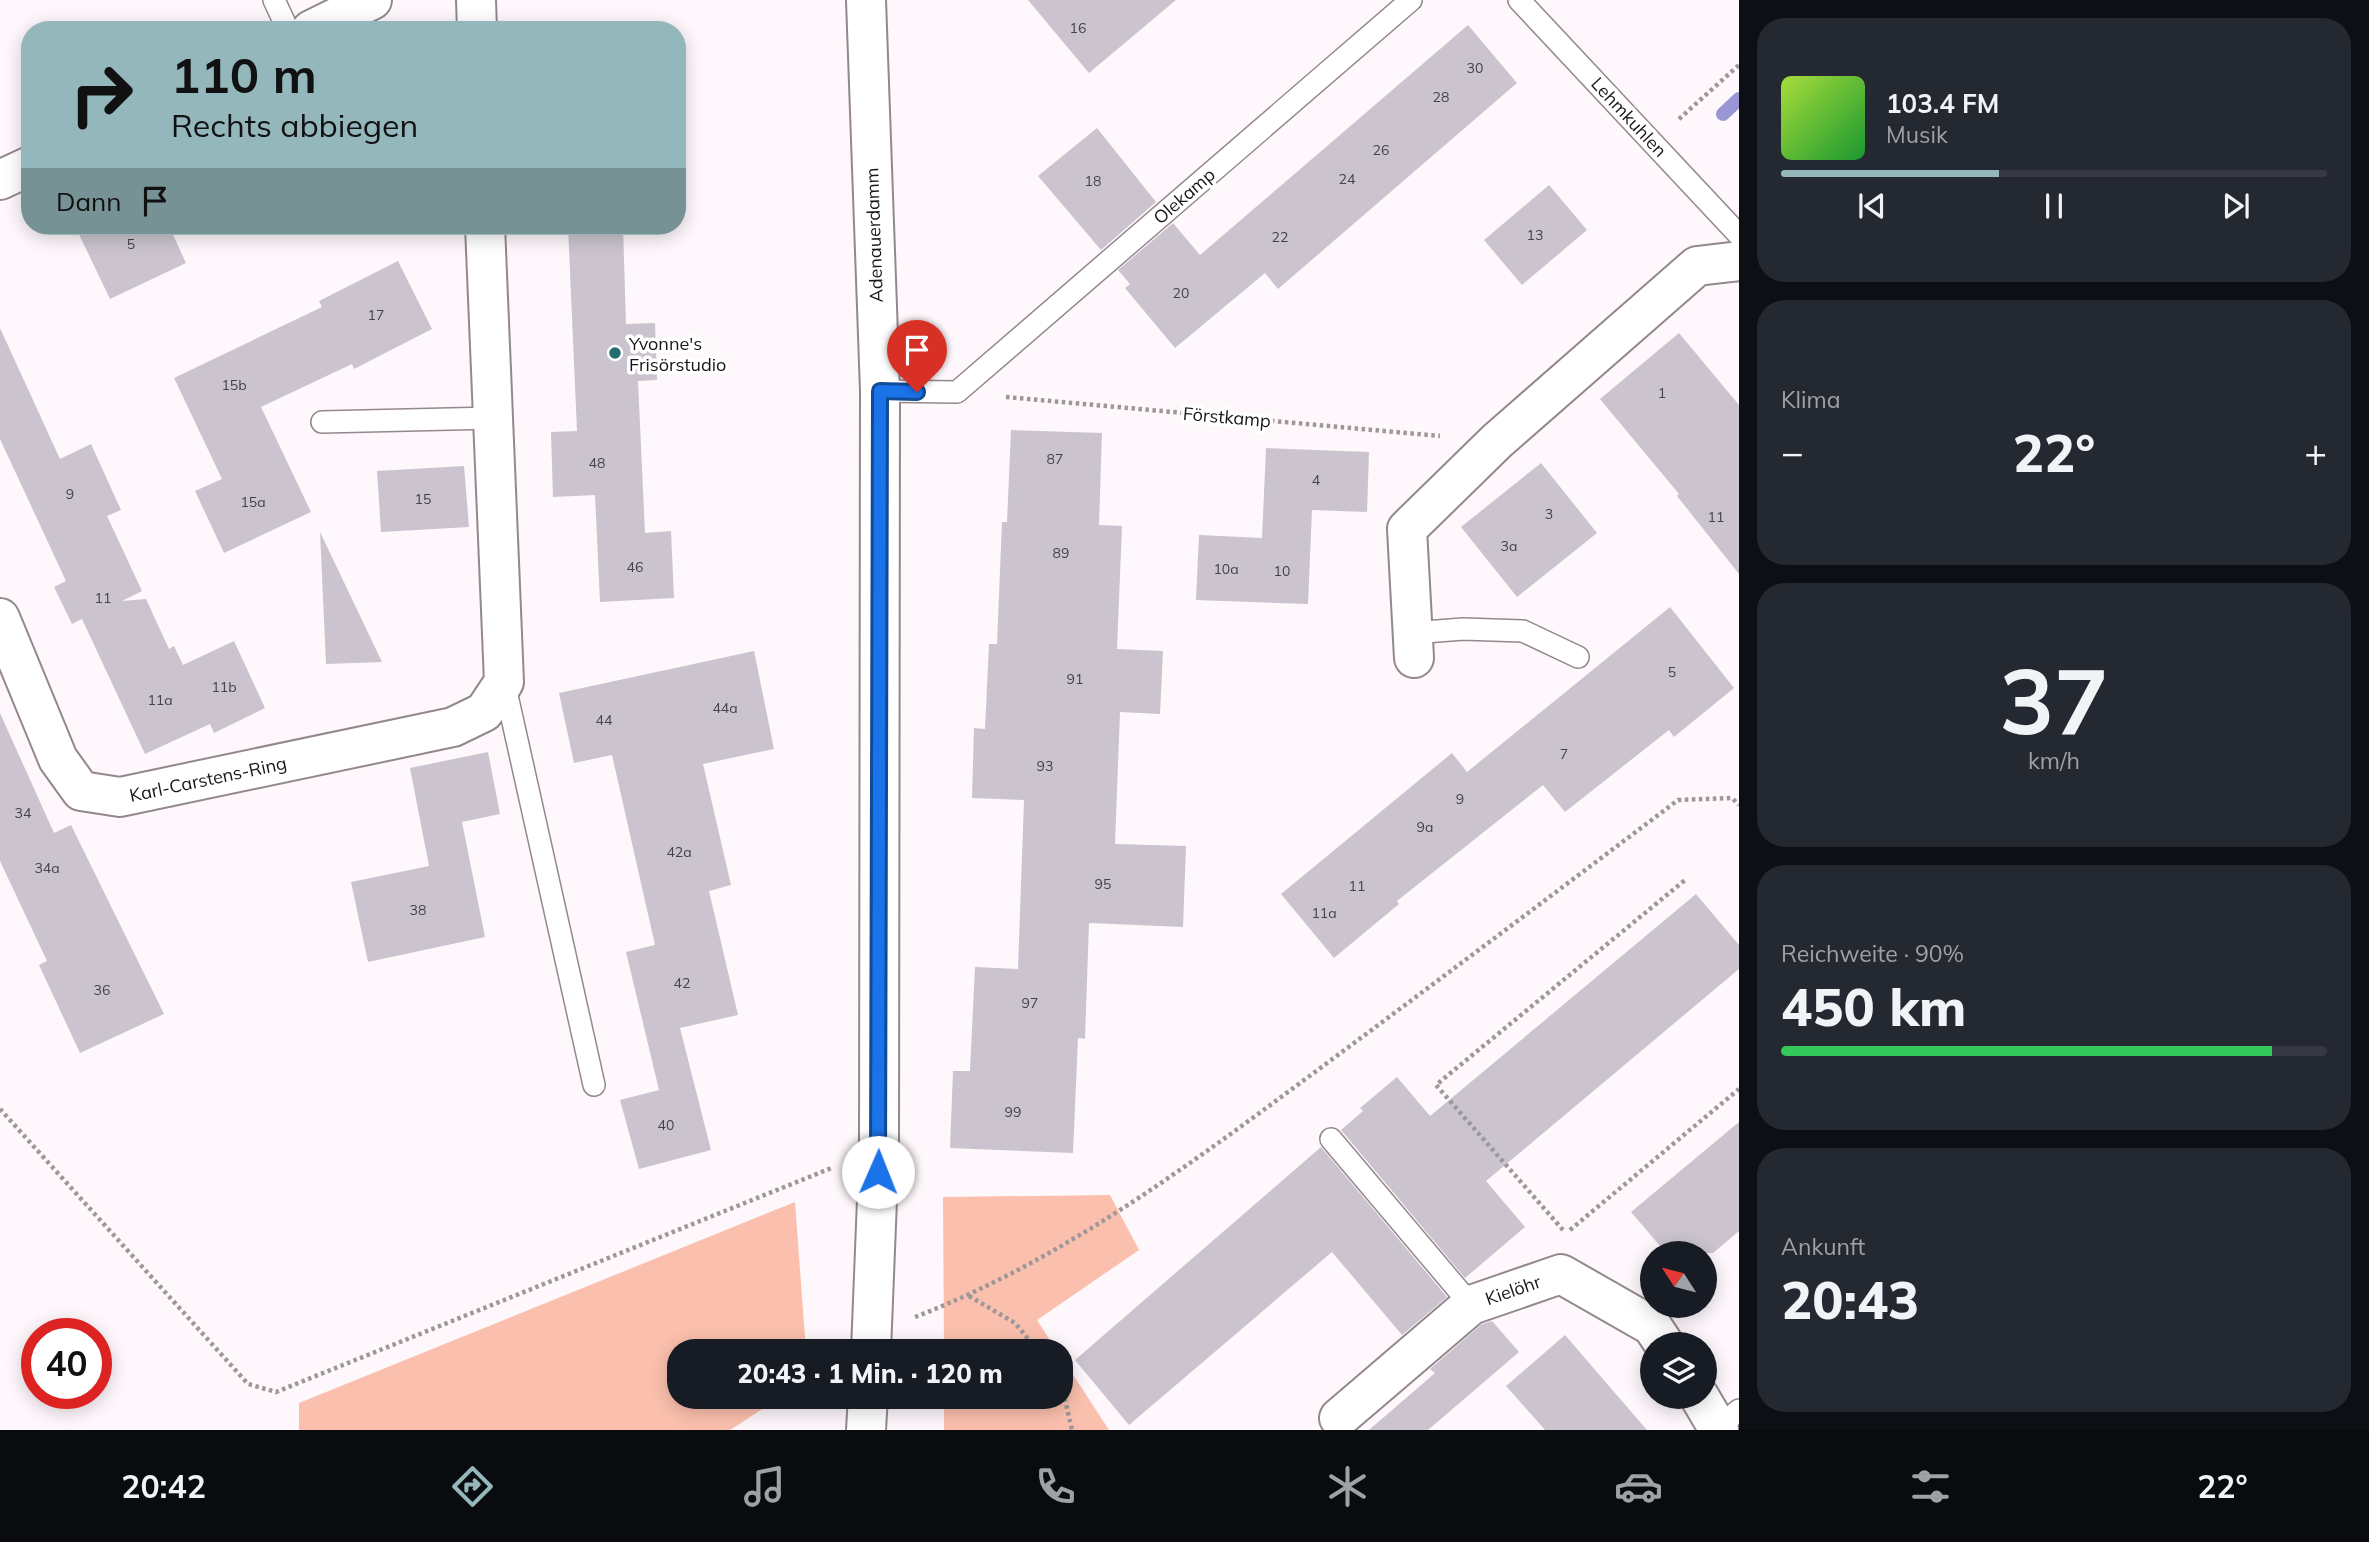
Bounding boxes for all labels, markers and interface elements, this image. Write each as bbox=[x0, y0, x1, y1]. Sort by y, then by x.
house number: 16 bbox=[1070, 19, 1086, 37]
text: 110 m bbox=[171, 44, 317, 105]
icon: right bbox=[56, 49, 147, 140]
house number: 30 bbox=[1467, 59, 1483, 77]
street label: Lehmkuhlen bbox=[1586, 72, 1672, 162]
text: 103.4 FM bbox=[1886, 87, 1999, 120]
house number: 28 bbox=[1433, 88, 1449, 106]
text: Rechts abbiegen bbox=[171, 105, 418, 145]
text: Musik bbox=[1886, 120, 1948, 149]
house number: 26 bbox=[1373, 141, 1389, 159]
street label: Olekamp bbox=[1148, 163, 1220, 229]
street label: Adenauerdamm bbox=[860, 167, 888, 303]
house number: 24 bbox=[1339, 170, 1356, 188]
house number: 18 bbox=[1085, 172, 1101, 190]
icon: arrive bbox=[136, 182, 174, 220]
text: Dann bbox=[56, 185, 122, 218]
icon: previous bbox=[1853, 187, 1891, 225]
icon: pause bbox=[2035, 187, 2073, 225]
icon: next bbox=[2217, 187, 2255, 225]
house number: 13 bbox=[1527, 226, 1543, 244]
house number: 22 bbox=[1272, 228, 1288, 246]
house number: 5 bbox=[127, 235, 135, 253]
house number: 20 bbox=[1173, 284, 1189, 302]
house number: 17 bbox=[368, 306, 384, 324]
pin bbox=[887, 320, 947, 392]
icon: arrive bbox=[898, 331, 936, 369]
place label: Yvonne's Frisörstudio bbox=[628, 332, 726, 376]
marker: Yvonne's Frisörstudio bbox=[607, 345, 623, 361]
house number: 15b bbox=[221, 376, 247, 394]
house number: 1 bbox=[1658, 384, 1666, 402]
text: Klima bbox=[1781, 385, 1841, 414]
street label: Förstkamp bbox=[1182, 402, 1272, 432]
text: 22° bbox=[2013, 420, 2095, 485]
text: − bbox=[1781, 428, 1804, 476]
text: + bbox=[2304, 428, 2327, 476]
house number: 87 bbox=[1047, 450, 1063, 468]
house number: 48 bbox=[589, 454, 605, 472]
house number: 4 bbox=[1312, 471, 1321, 489]
house number: 9 bbox=[66, 485, 74, 503]
house number: 15 bbox=[415, 490, 431, 508]
house number: 15a bbox=[240, 493, 266, 511]
house number: 3 bbox=[1545, 505, 1553, 523]
house number: 11 bbox=[1708, 508, 1724, 526]
house number: 3a bbox=[1501, 537, 1517, 555]
house number: 89 bbox=[1053, 544, 1069, 562]
house number: 46 bbox=[627, 558, 643, 576]
house number: 10a bbox=[1213, 560, 1239, 578]
house number: 10 bbox=[1274, 562, 1290, 580]
house number: 11 bbox=[95, 589, 111, 607]
text: 37 bbox=[1999, 643, 2109, 757]
house number: 5 bbox=[1668, 663, 1676, 681]
house number: 91 bbox=[1067, 670, 1083, 688]
house number: 11b bbox=[211, 678, 237, 696]
house number: 11a bbox=[147, 691, 173, 709]
house number: 44a bbox=[712, 699, 738, 717]
house number: 44 bbox=[596, 711, 613, 729]
house number: 7 bbox=[1560, 745, 1568, 763]
text: km/h bbox=[2028, 746, 2080, 775]
street label: Karl-Carstens-Ring bbox=[127, 751, 289, 807]
house number: 93 bbox=[1037, 757, 1053, 775]
house number: 9 bbox=[1456, 790, 1464, 808]
house number: 34 bbox=[15, 804, 32, 822]
house number: 9a bbox=[1417, 818, 1433, 836]
house number: 42a bbox=[666, 843, 692, 861]
house number: 34a bbox=[34, 859, 60, 877]
house number: 95 bbox=[1095, 875, 1111, 893]
house number: 11 bbox=[1349, 877, 1365, 895]
house number: 38 bbox=[410, 901, 426, 919]
house number: 11a bbox=[1311, 904, 1337, 922]
text: Reichweite · 90% bbox=[1781, 939, 1964, 968]
house number: 42 bbox=[674, 974, 690, 992]
text: 450 km bbox=[1781, 974, 1966, 1039]
house number: 36 bbox=[94, 981, 110, 999]
house number: 97 bbox=[1022, 994, 1038, 1012]
house number: 99 bbox=[1005, 1103, 1021, 1121]
house number: 40 bbox=[658, 1116, 674, 1134]
position arrow bbox=[841, 1135, 915, 1209]
text: Ankunft bbox=[1781, 1232, 1865, 1261]
north arrow bbox=[1640, 1241, 1717, 1318]
map controls bbox=[1640, 1241, 1717, 1409]
text: 20:43 bbox=[1781, 1267, 1919, 1332]
street label: Kielöhr bbox=[1482, 1270, 1544, 1310]
speed limit sign: 40 bbox=[21, 1318, 112, 1409]
button: layers bbox=[1640, 1332, 1717, 1409]
text: 20:43 · 1 Min. · 120 m bbox=[737, 1357, 1003, 1390]
icon: directions bbox=[448, 1462, 497, 1511]
icon: music bbox=[740, 1462, 789, 1511]
icon: phone bbox=[1031, 1462, 1080, 1511]
icon: climate bbox=[1323, 1462, 1372, 1511]
icon: car bbox=[1614, 1462, 1663, 1511]
icon: filters bbox=[1906, 1462, 1955, 1511]
text: 20:42 bbox=[121, 1466, 206, 1506]
text: 22° bbox=[2197, 1466, 2248, 1506]

